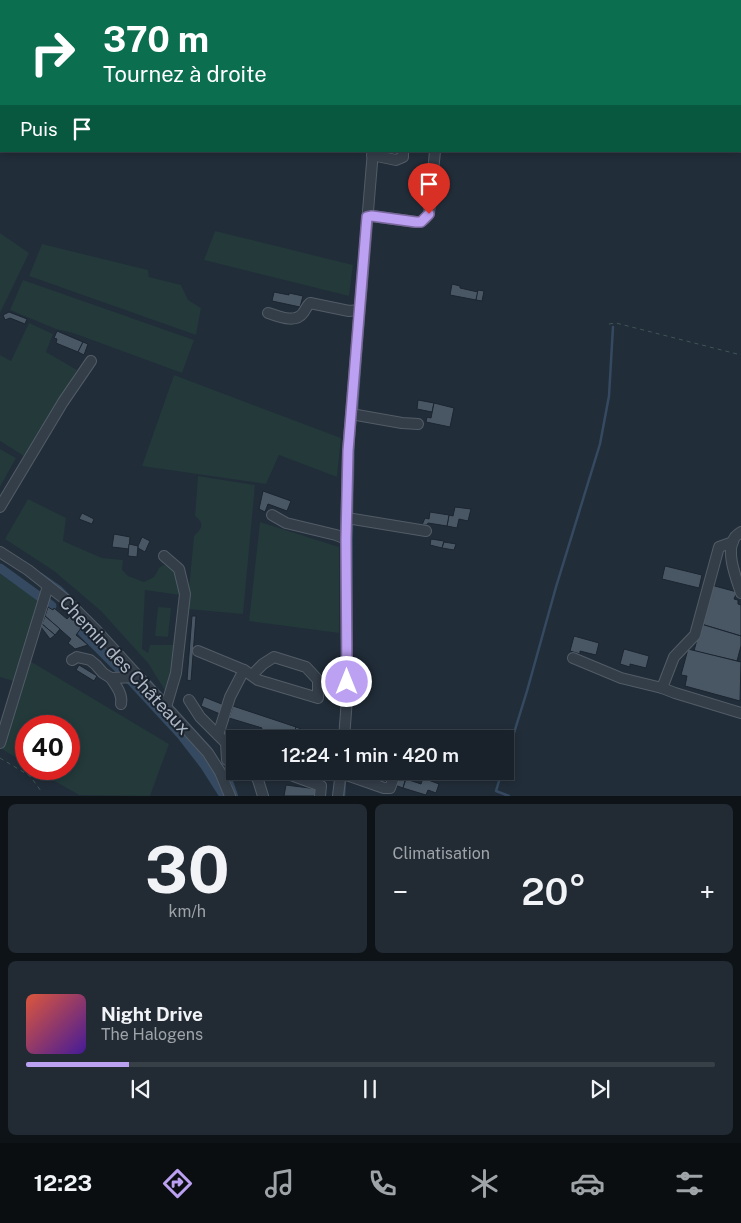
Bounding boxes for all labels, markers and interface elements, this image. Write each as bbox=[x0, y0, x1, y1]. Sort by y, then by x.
text: 370 m bbox=[103, 19, 209, 60]
icon: right bbox=[20, 20, 85, 85]
text: Tournez à droite bbox=[103, 61, 267, 87]
icon: arrive bbox=[68, 115, 96, 143]
text: Puis bbox=[20, 118, 58, 140]
pin bbox=[408, 163, 450, 214]
icon: arrive bbox=[415, 170, 443, 198]
street label: Chemin des Châteaux bbox=[55, 591, 195, 739]
position arrow bbox=[320, 655, 372, 707]
speed limit sign: 40 bbox=[15, 715, 80, 780]
text: 12:24 · 1 min · 420 m bbox=[281, 744, 459, 766]
text: 30 bbox=[145, 831, 230, 908]
text: Climatisation bbox=[393, 844, 490, 863]
text: 20° bbox=[521, 869, 586, 914]
text: − bbox=[393, 875, 408, 908]
text: + bbox=[699, 875, 715, 908]
text: km/h bbox=[168, 902, 206, 921]
text: Night Drive bbox=[101, 1003, 203, 1025]
text: The Halogens bbox=[101, 1025, 203, 1044]
icon: previous bbox=[127, 1075, 155, 1103]
icon: pause bbox=[356, 1075, 384, 1103]
icon: next bbox=[586, 1075, 614, 1103]
icon: directions bbox=[160, 1166, 195, 1201]
icon: music bbox=[262, 1166, 297, 1201]
icon: phone bbox=[365, 1166, 400, 1201]
icon: climate bbox=[467, 1166, 502, 1201]
icon: car bbox=[570, 1166, 605, 1201]
icon: filters bbox=[672, 1166, 707, 1201]
text: 12:23 bbox=[34, 1170, 92, 1196]

